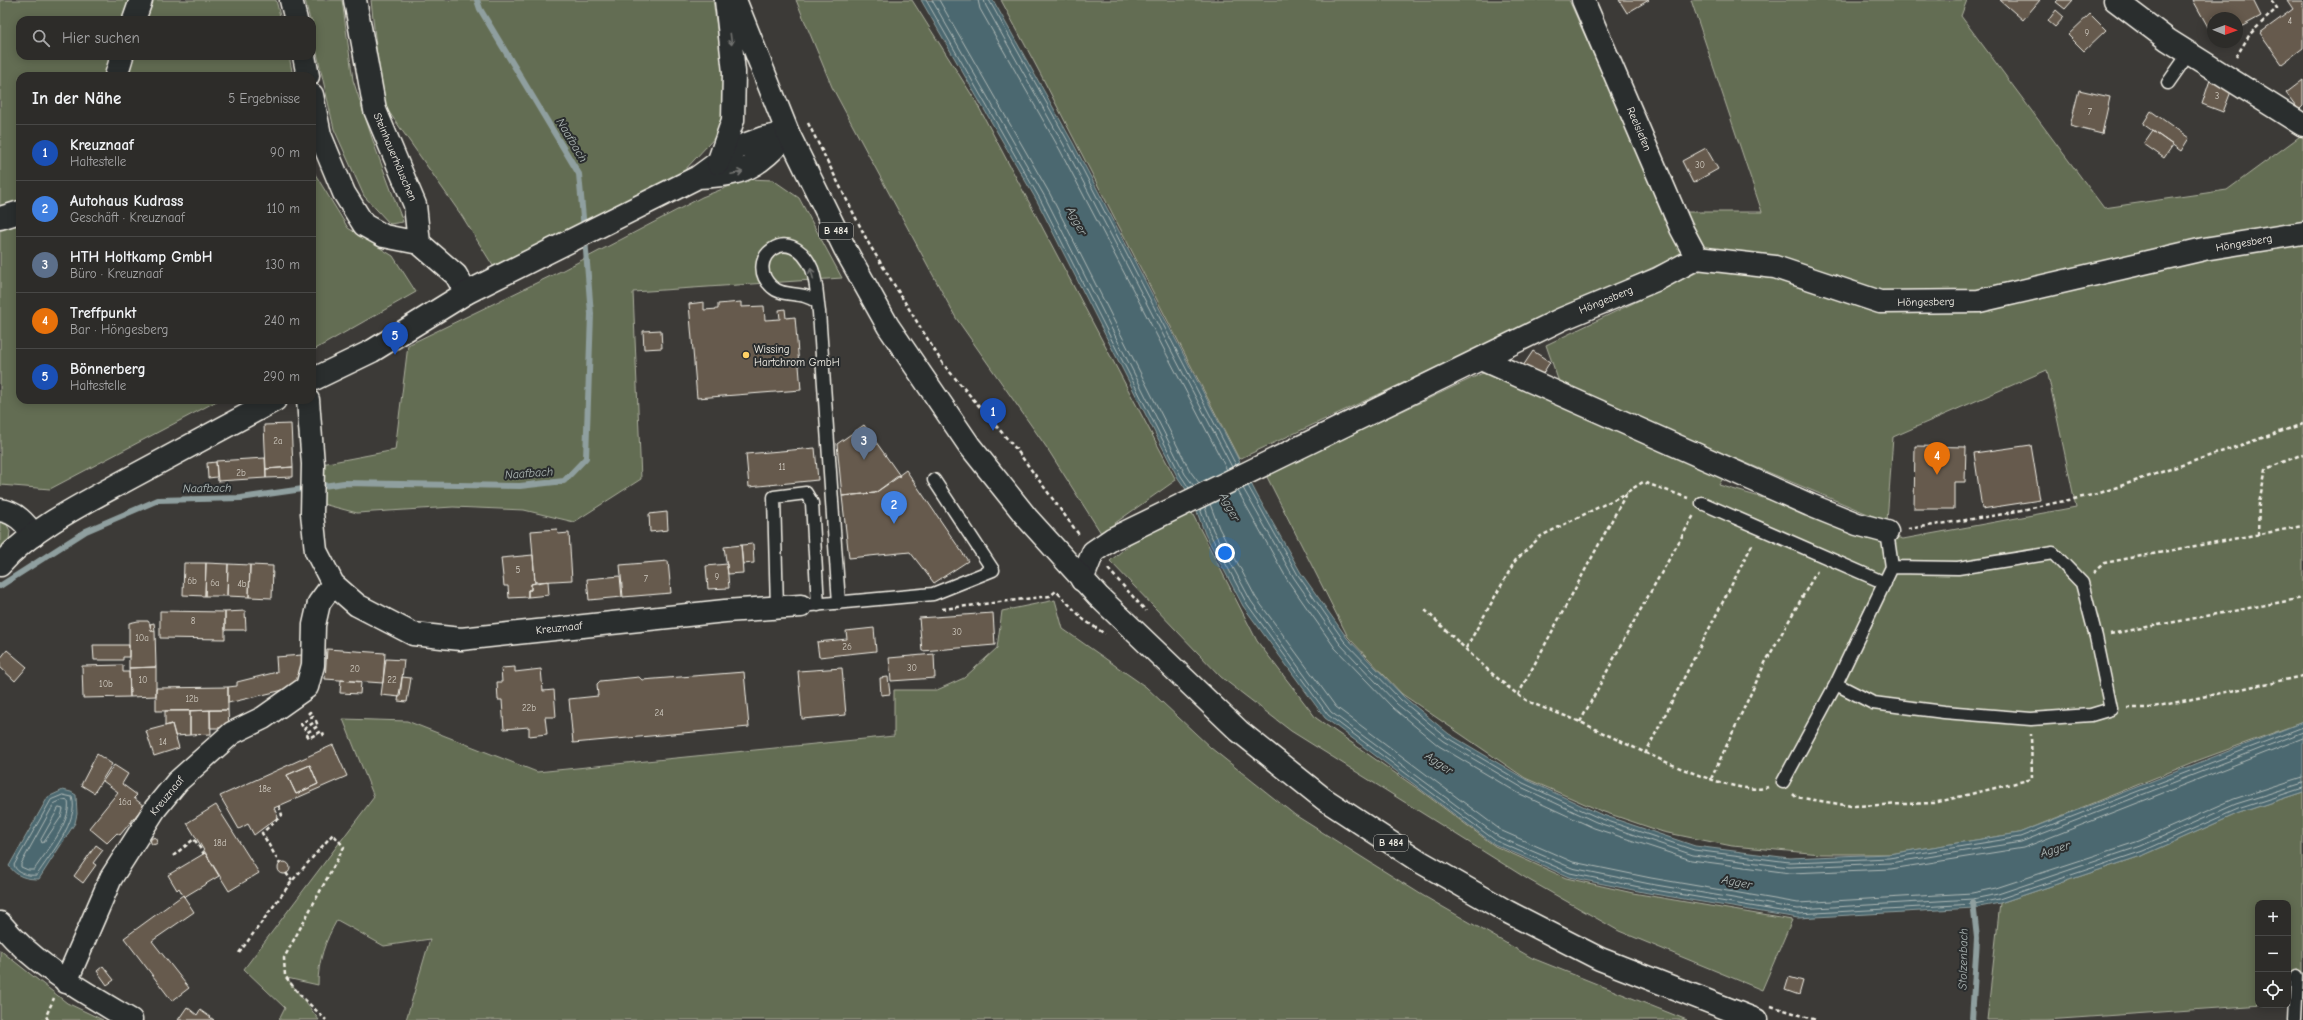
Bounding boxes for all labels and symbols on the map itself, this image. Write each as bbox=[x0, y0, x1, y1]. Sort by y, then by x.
north arrow bbox=[2207, 12, 2243, 48]
house number: 4 bbox=[2288, 16, 2292, 26]
house number: 9 bbox=[2085, 28, 2090, 38]
one-way arrow bbox=[727, 32, 734, 45]
house number: 3 bbox=[2215, 91, 2219, 101]
street label: Reelsiefen bbox=[1624, 105, 1654, 153]
house number: 7 bbox=[2088, 107, 2093, 117]
street label: Steinhauerhäuschen bbox=[371, 111, 419, 203]
water label: Naafbach bbox=[553, 116, 591, 164]
house number: 30 bbox=[1695, 160, 1705, 170]
one-way arrow bbox=[730, 168, 743, 176]
water label: Agger bbox=[1063, 203, 1091, 239]
road number: B 484 bbox=[819, 223, 853, 239]
street label: Höngesberg bbox=[2215, 232, 2273, 254]
one-way arrow bbox=[808, 267, 815, 280]
street label: Höngesberg bbox=[1577, 283, 1635, 317]
street label: Höngesberg bbox=[1897, 295, 1955, 309]
pin: 5 bbox=[382, 322, 408, 355]
place label: Wissing Hartchrom GmbH bbox=[754, 343, 840, 369]
marker: Wissing Hartchrom GmbH bbox=[741, 350, 751, 360]
pin: 1 bbox=[980, 398, 1006, 431]
pin: 3 bbox=[851, 427, 877, 460]
house number: 2a bbox=[273, 436, 283, 446]
pin: 4 bbox=[1924, 442, 1950, 475]
house number: 11 bbox=[778, 462, 786, 472]
water label: Naafbach bbox=[504, 464, 554, 482]
house number: 2b bbox=[236, 468, 246, 478]
water label: Naafbach bbox=[183, 481, 231, 495]
water label: Agger bbox=[1216, 489, 1244, 525]
pin: 2 bbox=[881, 491, 907, 524]
your location bbox=[1215, 543, 1235, 563]
house number: 5 bbox=[516, 565, 521, 575]
house number: 9 bbox=[715, 572, 720, 582]
house number: 7 bbox=[644, 574, 649, 584]
house number: 6b bbox=[187, 576, 197, 586]
house number: 6a bbox=[210, 578, 220, 588]
house number: 4b bbox=[237, 579, 247, 589]
house number: 8 bbox=[191, 616, 196, 626]
street label: Kreuznaaf bbox=[535, 619, 584, 637]
house number: 30 bbox=[952, 627, 962, 637]
house number: 10a bbox=[135, 633, 149, 643]
house number: 26 bbox=[842, 642, 852, 652]
house number: 30 bbox=[907, 663, 917, 673]
house number: 20 bbox=[350, 664, 360, 674]
house number: 10 bbox=[138, 675, 148, 685]
house number: 22 bbox=[387, 675, 397, 685]
house number: 10b bbox=[99, 679, 113, 689]
house number: 12b bbox=[185, 694, 199, 704]
house number: 22b bbox=[522, 703, 536, 713]
house number: 24 bbox=[654, 708, 664, 718]
house number: 14 bbox=[159, 737, 167, 747]
water label: Agger bbox=[1422, 748, 1457, 778]
street label: Kreuznaaf bbox=[147, 773, 187, 818]
house number: 18e bbox=[259, 784, 272, 794]
house number: 16a bbox=[118, 797, 132, 807]
road number: B 484 bbox=[1374, 835, 1408, 851]
house number: 18d bbox=[214, 838, 227, 848]
water label: Agger bbox=[2037, 838, 2073, 860]
water label: Agger bbox=[1720, 872, 1754, 892]
water label: Stolzenbach bbox=[1955, 928, 1971, 990]

